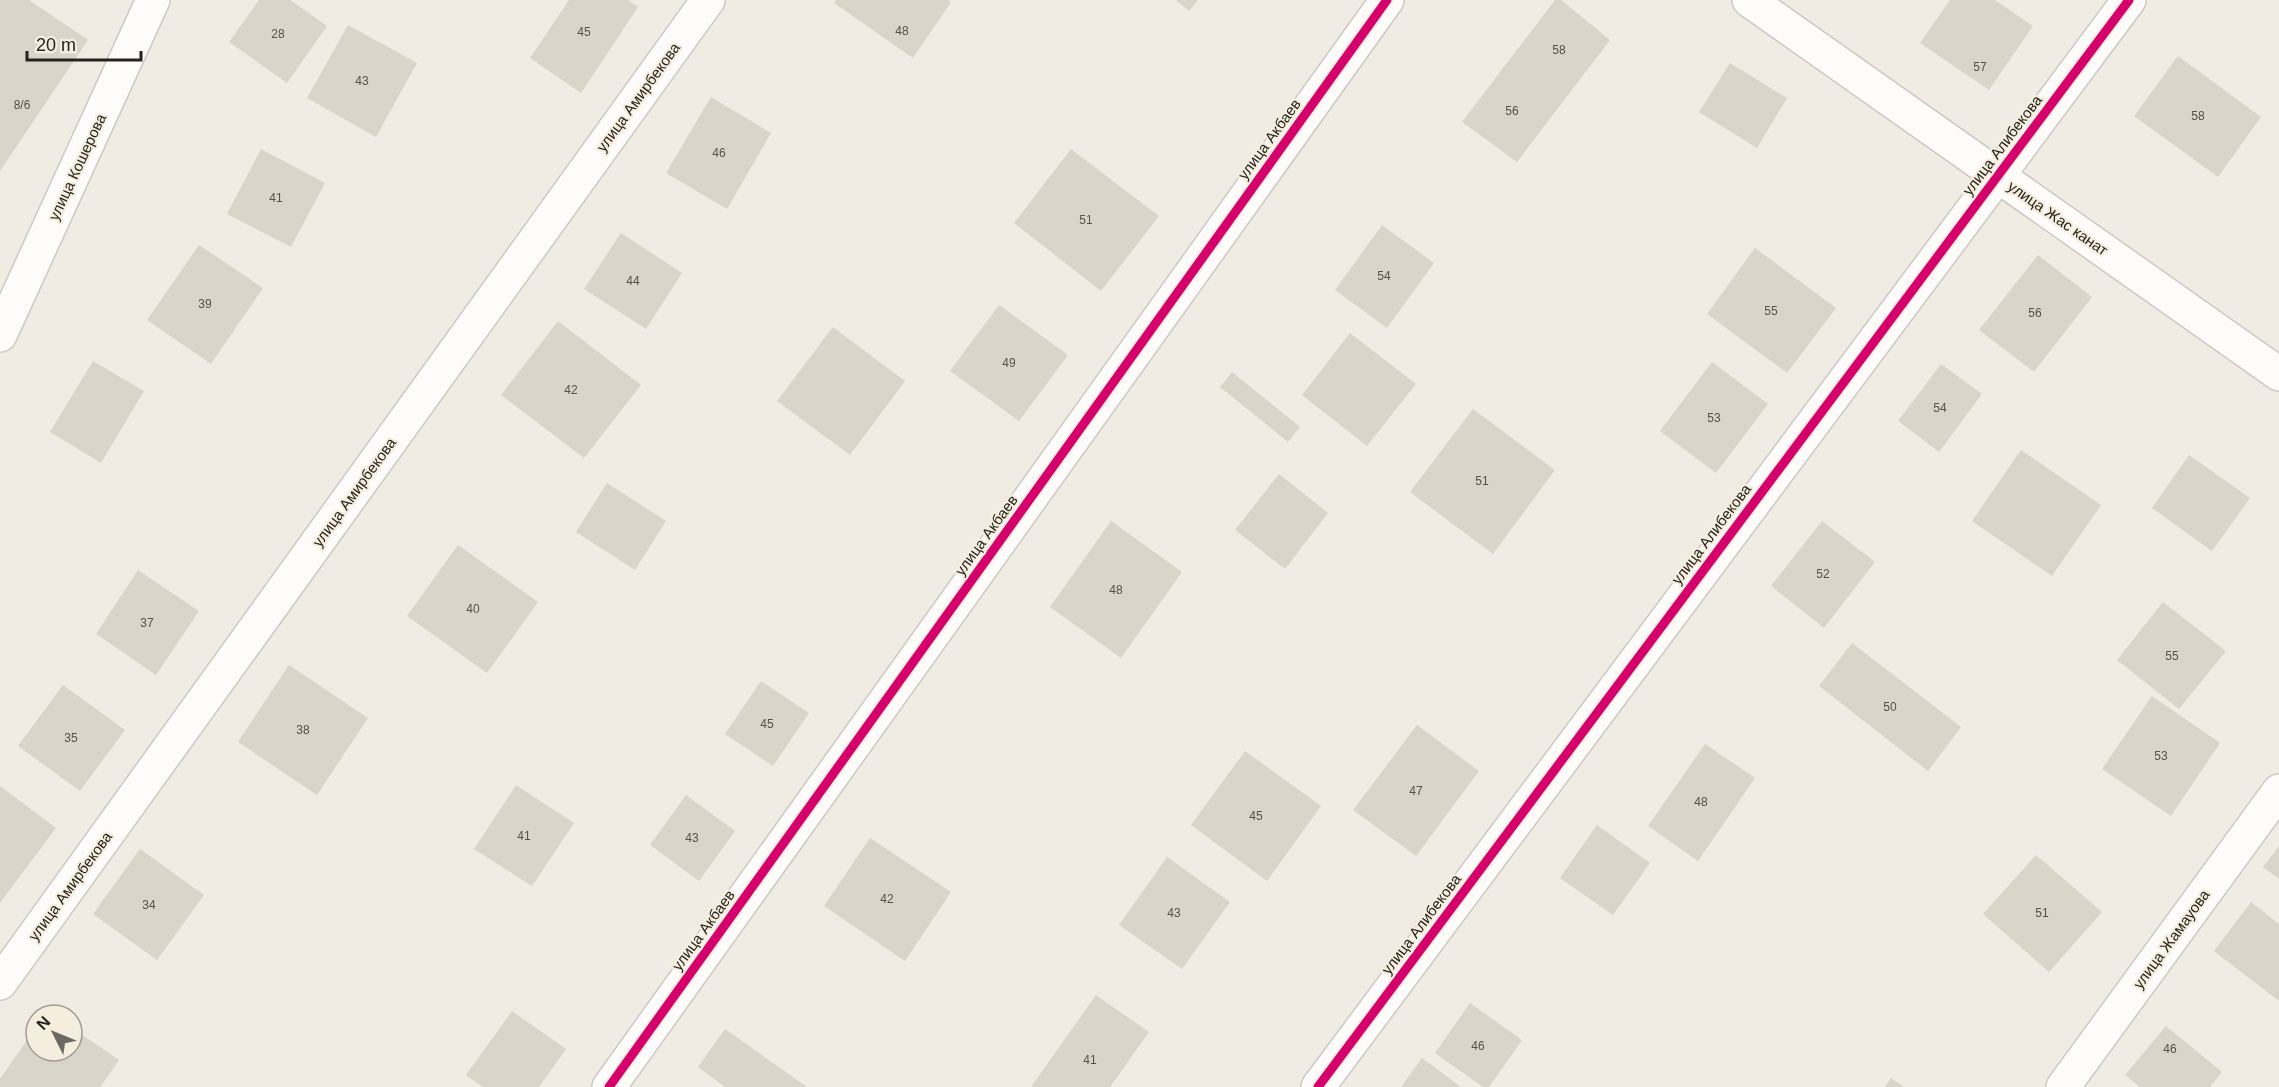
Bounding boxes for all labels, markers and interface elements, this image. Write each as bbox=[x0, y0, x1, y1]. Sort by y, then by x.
scale bar bbox=[27, 24, 141, 62]
house number: 48 bbox=[895, 24, 909, 38]
house number: 45 bbox=[577, 25, 591, 39]
house number: 28 bbox=[271, 27, 285, 41]
text: 20 m bbox=[36, 35, 76, 55]
street label: улица Амирбекова bbox=[593, 39, 684, 155]
house number: 58 bbox=[1552, 43, 1566, 57]
house number: 57 bbox=[1973, 60, 1987, 74]
house number: 43 bbox=[355, 74, 369, 88]
street label: улица Алибекова bbox=[1959, 91, 2045, 198]
street label: улица Акбаев bbox=[1234, 95, 1304, 183]
house number: 8/6 bbox=[14, 98, 31, 112]
house number: 56 bbox=[1505, 104, 1519, 118]
house number: 58 bbox=[2191, 109, 2205, 123]
street label: улица Кошерова bbox=[45, 110, 109, 223]
house number: 46 bbox=[712, 146, 726, 160]
street label: улица Жас канат bbox=[2005, 177, 2111, 259]
house number: 41 bbox=[269, 191, 283, 205]
house number: 51 bbox=[1079, 213, 1093, 227]
house number: 54 bbox=[1377, 269, 1391, 283]
house number: 44 bbox=[626, 274, 640, 288]
house number: 39 bbox=[198, 297, 212, 311]
house number: 55 bbox=[1764, 304, 1778, 318]
house number: 56 bbox=[2028, 306, 2042, 320]
house number: 49 bbox=[1002, 356, 1016, 370]
house number: 42 bbox=[564, 383, 578, 397]
house number: 54 bbox=[1933, 401, 1947, 415]
house number: 53 bbox=[1707, 411, 1721, 425]
street label: улица Амирбекова bbox=[309, 434, 400, 550]
house number: 51 bbox=[1475, 474, 1489, 488]
street label: улица Алибекова bbox=[1668, 480, 1754, 587]
street label: улица Акбаев bbox=[951, 491, 1021, 579]
house number: 52 bbox=[1816, 567, 1830, 581]
house number: 48 bbox=[1109, 583, 1123, 597]
house number: 40 bbox=[466, 602, 480, 616]
house number: 37 bbox=[140, 616, 154, 630]
house number: 55 bbox=[2165, 649, 2179, 663]
house number: 50 bbox=[1883, 700, 1897, 714]
house number: 45 bbox=[760, 717, 774, 731]
house number: 38 bbox=[296, 723, 310, 737]
house number: 35 bbox=[64, 731, 78, 745]
house number: 53 bbox=[2154, 749, 2168, 763]
house number: 47 bbox=[1409, 784, 1423, 798]
house number: 48 bbox=[1694, 795, 1708, 809]
house number: 45 bbox=[1249, 809, 1263, 823]
street label: улица Амирбекова bbox=[25, 828, 116, 944]
house number: 41 bbox=[517, 829, 531, 843]
house number: 43 bbox=[685, 831, 699, 845]
street label: улица Алибекова bbox=[1378, 870, 1464, 977]
street label: улица Акбаев bbox=[668, 886, 738, 974]
street label: улица Жамауова bbox=[2129, 886, 2213, 992]
house number: 42 bbox=[880, 892, 894, 906]
house number: 34 bbox=[142, 898, 156, 912]
house number: 43 bbox=[1167, 906, 1181, 920]
house number: 51 bbox=[2035, 906, 2049, 920]
north arrow bbox=[24, 1003, 84, 1063]
text: N bbox=[33, 1013, 54, 1033]
house number: 46 bbox=[1471, 1039, 1485, 1053]
house number: 46 bbox=[2163, 1042, 2177, 1056]
house number: 41 bbox=[1083, 1053, 1097, 1067]

